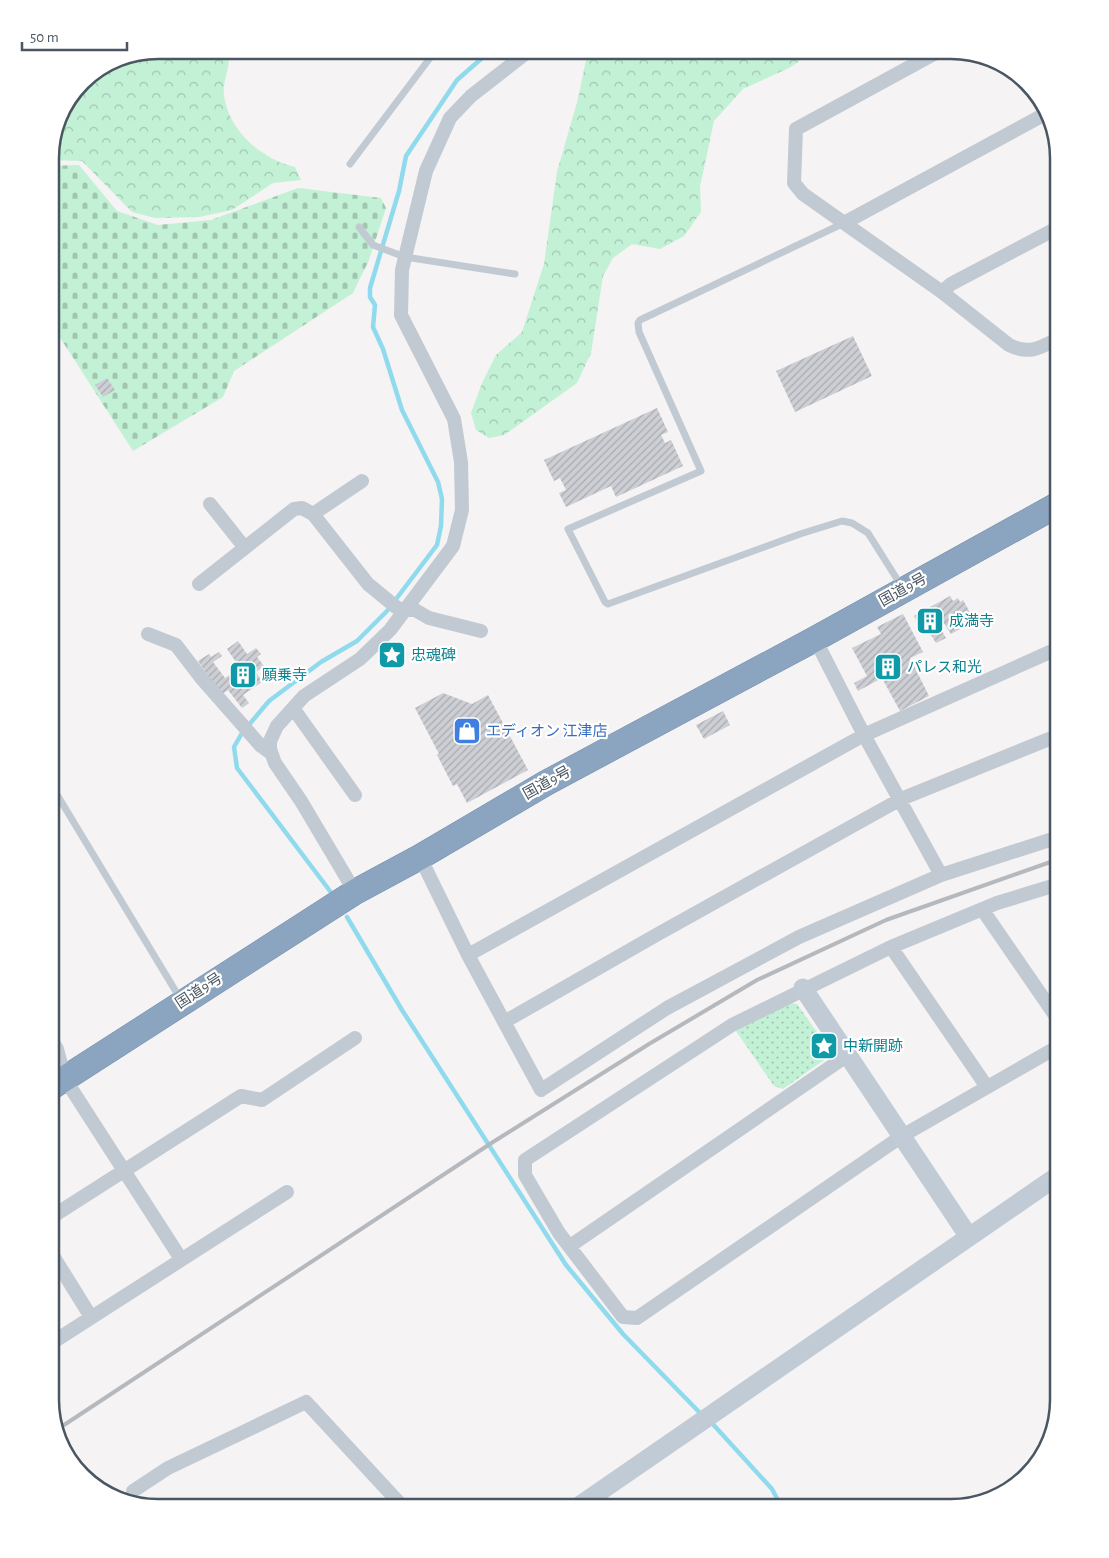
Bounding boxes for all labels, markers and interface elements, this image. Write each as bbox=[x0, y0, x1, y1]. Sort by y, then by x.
scale bar bbox=[22, 20, 128, 52]
text: 50 m bbox=[30, 30, 59, 45]
street label: 国道9号 bbox=[876, 570, 929, 609]
building icon: 成満寺 bbox=[915, 606, 945, 636]
place label: 成満寺 bbox=[949, 613, 994, 629]
place icon: 忠魂碑 bbox=[377, 640, 407, 670]
place label: 忠魂碑 bbox=[411, 647, 456, 663]
building icon: パレス和光 bbox=[873, 652, 903, 682]
place label: パレス和光 bbox=[907, 659, 982, 675]
building icon: 願乗寺 bbox=[228, 660, 258, 690]
place label: 願乗寺 bbox=[262, 667, 307, 683]
shop icon: エディオン 江津店 bbox=[452, 716, 482, 746]
place label: エディオン 江津店 bbox=[486, 723, 607, 739]
street label: 国道9号 bbox=[520, 763, 573, 802]
street label: 国道9号 bbox=[173, 970, 225, 1011]
place icon: 中新開跡 bbox=[809, 1031, 839, 1061]
place label: 中新開跡 bbox=[843, 1038, 903, 1054]

